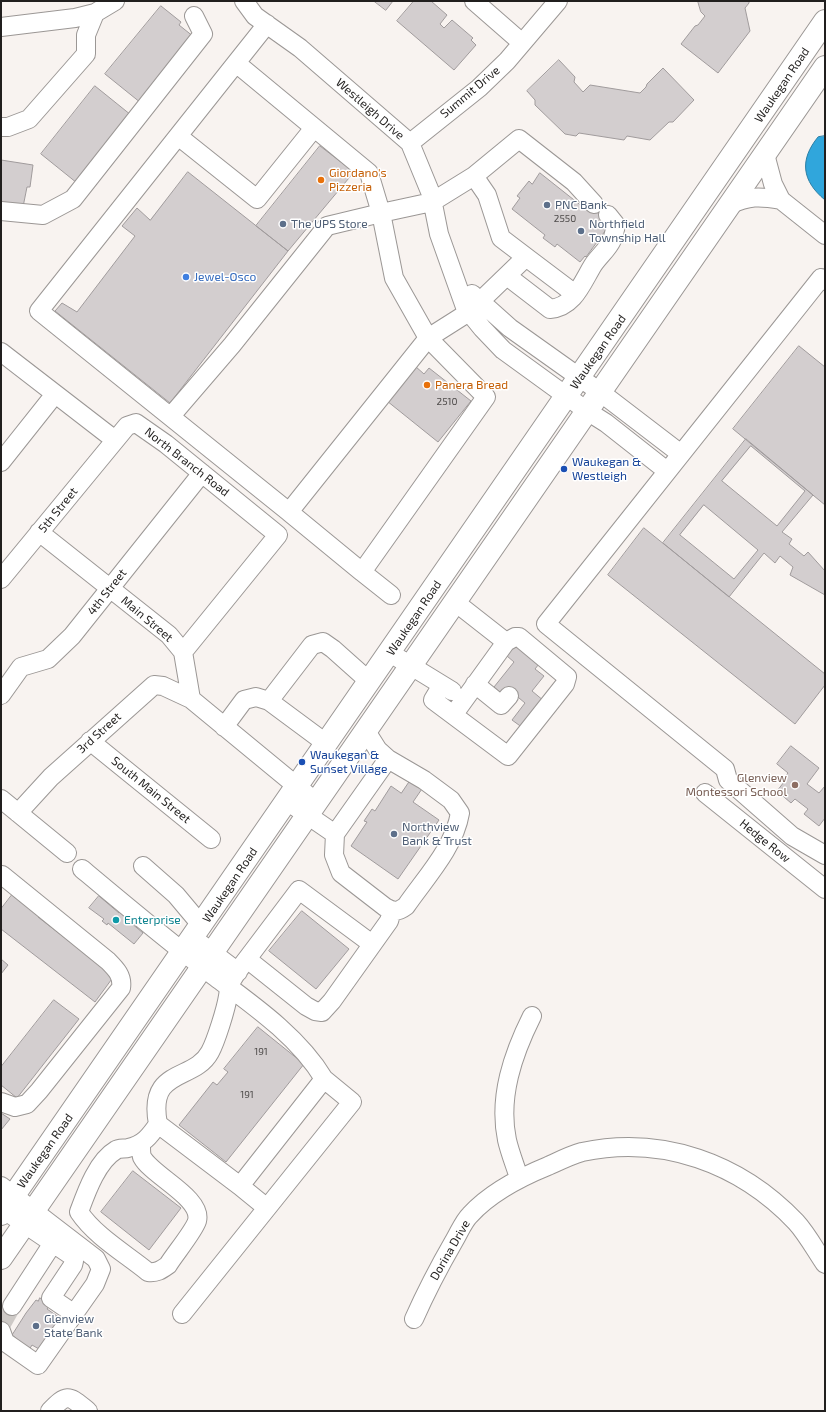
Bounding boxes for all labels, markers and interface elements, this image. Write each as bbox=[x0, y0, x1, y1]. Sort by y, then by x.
street label: Waukegan Road bbox=[752, 45, 812, 125]
street label: Summit Drive bbox=[437, 63, 503, 121]
street label: Westleigh Drive bbox=[333, 75, 407, 143]
place label: Giordano's Pizzeria bbox=[329, 166, 387, 194]
marker: Giordano's Pizzeria bbox=[316, 175, 326, 185]
place label: PNC Bank bbox=[555, 198, 607, 212]
marker: PNC Bank bbox=[542, 200, 552, 210]
house number: 2550 bbox=[554, 213, 576, 225]
place label: The UPS Store bbox=[291, 217, 368, 231]
place label: Northfield Township Hall bbox=[589, 217, 666, 245]
marker: The UPS Store bbox=[278, 219, 288, 229]
marker: Northfield Township Hall bbox=[576, 226, 586, 236]
place label: Jewel-Osco bbox=[194, 270, 256, 284]
marker: Jewel-Osco bbox=[181, 272, 191, 282]
street label: Waukegan Road bbox=[567, 312, 629, 392]
place label: Panera Bread bbox=[435, 378, 508, 392]
marker: Panera Bread bbox=[422, 380, 432, 390]
house number: 2510 bbox=[437, 396, 457, 408]
street label: North Branch Road bbox=[142, 425, 232, 499]
place label: Waukegan & Westleigh bbox=[572, 455, 641, 483]
marker: Waukegan & Westleigh bbox=[559, 464, 569, 474]
street label: 5th Street bbox=[35, 484, 81, 536]
street label: 4th Street bbox=[84, 566, 130, 618]
street label: Waukegan Road bbox=[384, 578, 444, 658]
street label: Main Street bbox=[118, 593, 176, 645]
street label: 3rd Street bbox=[74, 709, 124, 757]
place label: Waukegan & Sunset Village bbox=[310, 748, 387, 776]
street label: South Main Street bbox=[109, 754, 193, 826]
marker: Waukegan & Sunset Village bbox=[297, 757, 307, 767]
place label: Glenview Montessori School bbox=[685, 771, 787, 799]
marker: Glenview Montessori School bbox=[790, 780, 800, 790]
street label: Hedge Row bbox=[737, 816, 793, 866]
place label: Northview Bank & Trust bbox=[402, 820, 472, 848]
marker: Northview Bank & Trust bbox=[389, 829, 399, 839]
street label: Waukegan Road bbox=[200, 845, 260, 925]
place label: Enterprise bbox=[124, 913, 181, 927]
marker: Enterprise bbox=[111, 915, 121, 925]
house number: 191 bbox=[254, 1046, 268, 1058]
house number: 191 bbox=[240, 1089, 254, 1101]
street label: Waukegan Road bbox=[14, 1111, 76, 1191]
street label: Dorina Drive bbox=[427, 1217, 473, 1283]
place label: Glenview State Bank bbox=[44, 1312, 103, 1340]
marker: Glenview State Bank bbox=[31, 1321, 41, 1331]

